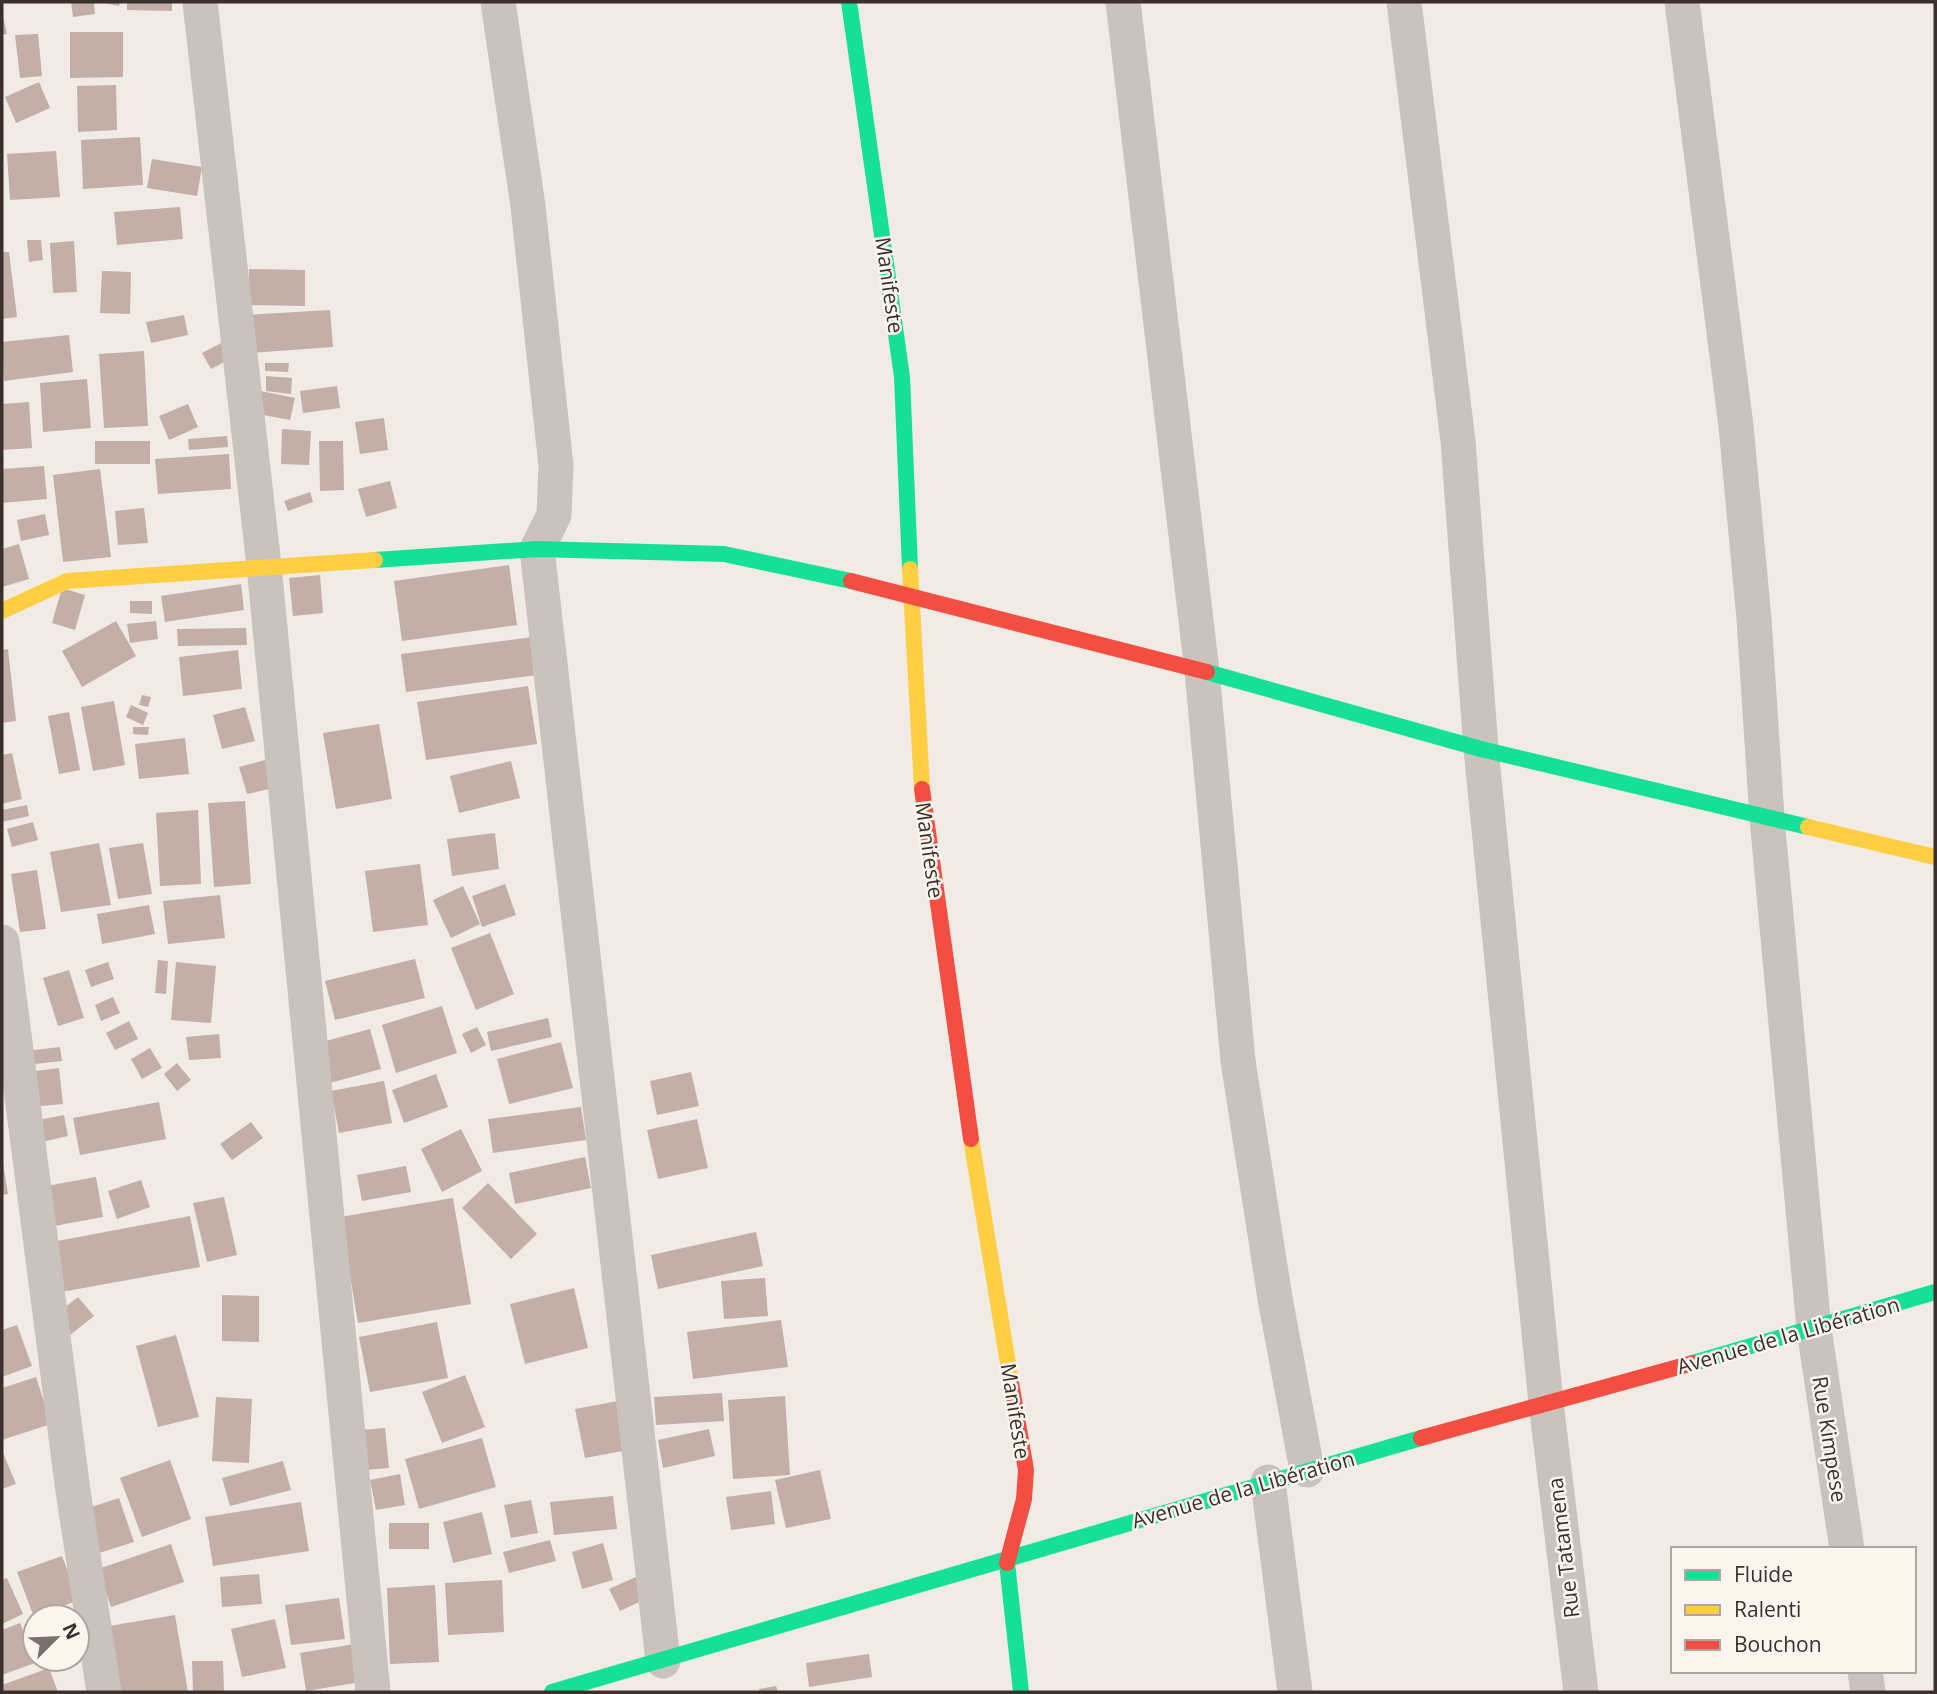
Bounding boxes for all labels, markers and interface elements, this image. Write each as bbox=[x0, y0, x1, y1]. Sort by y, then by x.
street label: Manifeste bbox=[869, 235, 911, 335]
street label: Manifeste bbox=[909, 800, 951, 900]
street label: Avenue de la Libération bbox=[1673, 1290, 1903, 1380]
street label: Manifeste bbox=[995, 1361, 1037, 1461]
street label: Rue Kimpese bbox=[1806, 1374, 1854, 1504]
street label: Avenue de la Libération bbox=[1128, 1444, 1358, 1534]
street label: Rue Tatamena bbox=[1540, 1476, 1586, 1620]
legend bbox=[1671, 1547, 1916, 1673]
text: Fluide bbox=[1734, 1560, 1793, 1588]
text: Ralenti bbox=[1734, 1595, 1801, 1623]
north arrow bbox=[21, 1603, 91, 1673]
text: N bbox=[57, 1619, 87, 1643]
text: Bouchon bbox=[1734, 1630, 1822, 1658]

